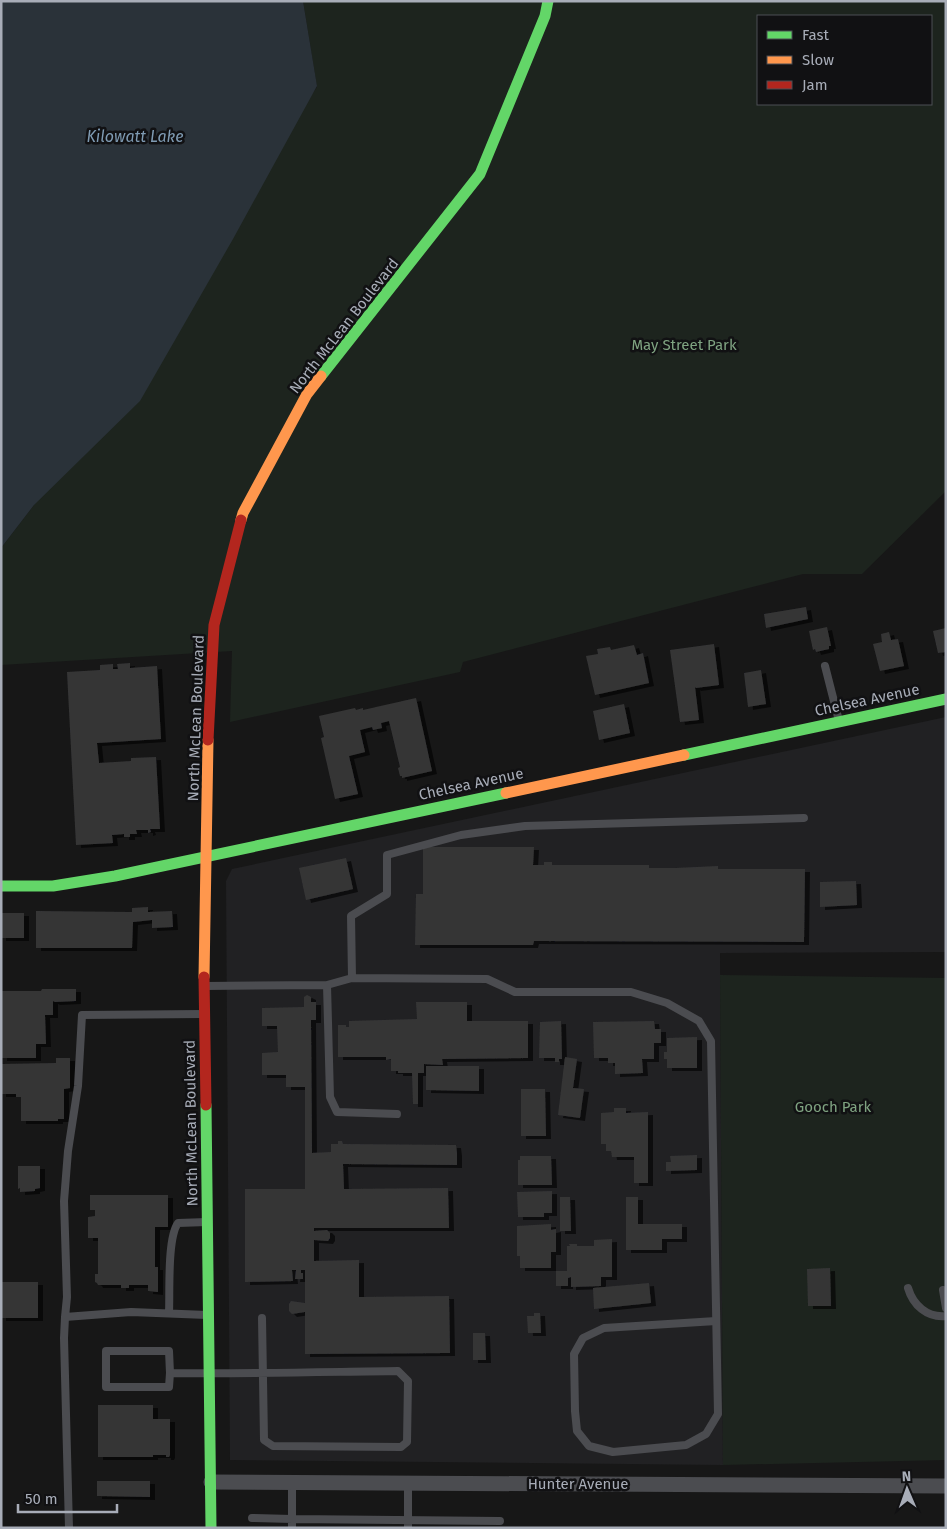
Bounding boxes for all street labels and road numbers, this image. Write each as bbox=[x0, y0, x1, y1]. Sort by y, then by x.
street label: North McLean Boulevard bbox=[286, 255, 402, 397]
street label: North McLean Boulevard bbox=[184, 634, 208, 802]
street label: Chelsea Avenue bbox=[813, 680, 921, 720]
street label: Chelsea Avenue bbox=[417, 764, 525, 804]
street label: North McLean Boulevard bbox=[181, 1040, 201, 1206]
street label: Hunter Avenue bbox=[528, 1475, 628, 1493]

